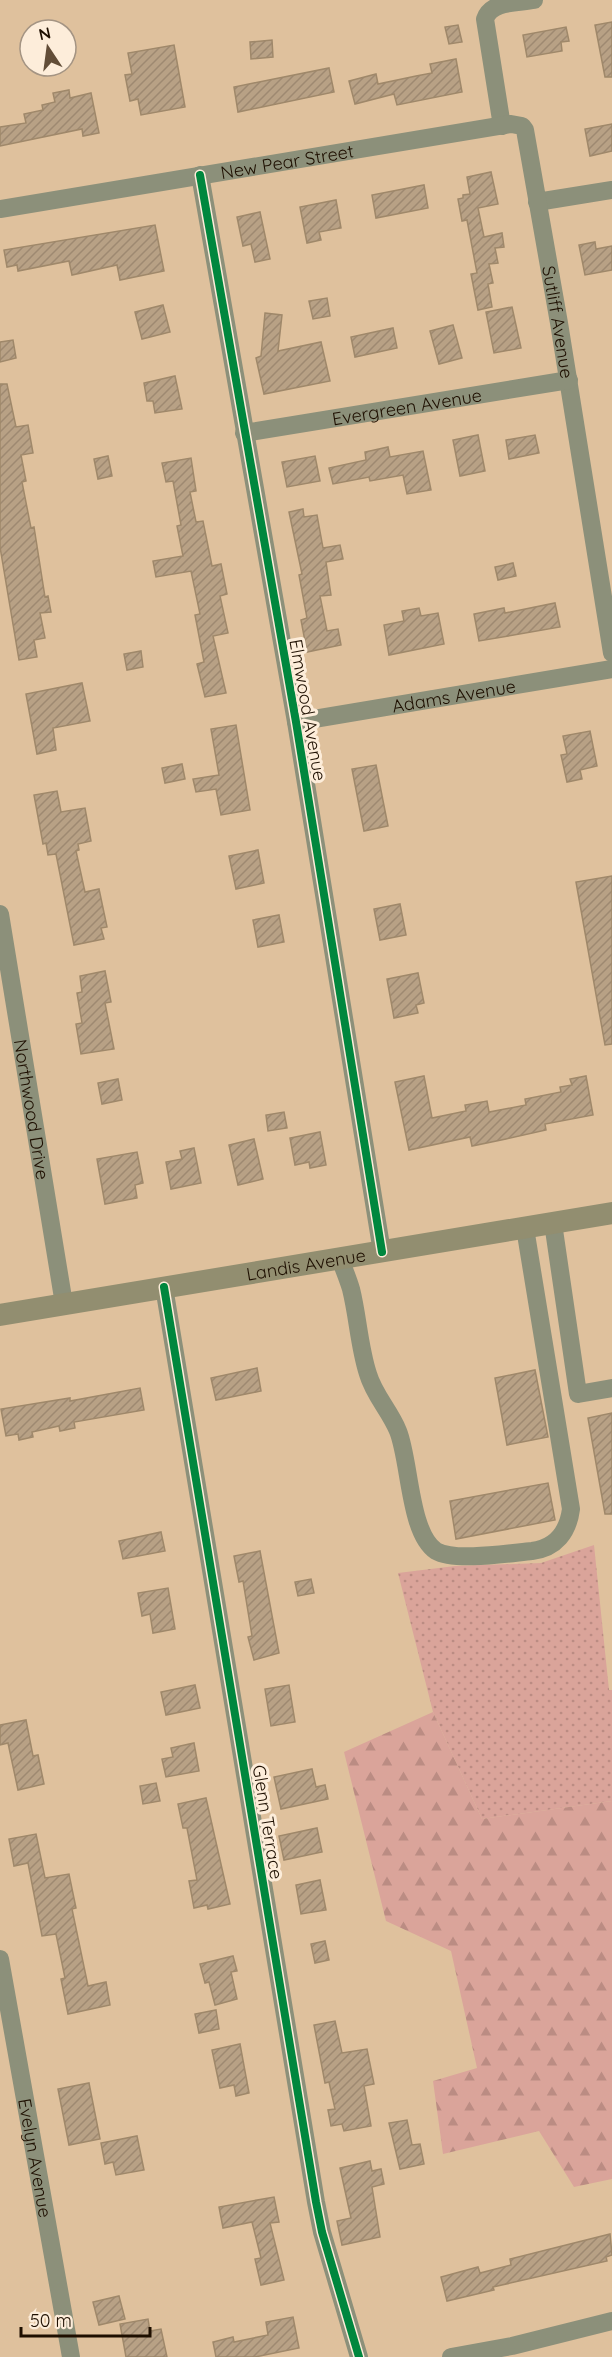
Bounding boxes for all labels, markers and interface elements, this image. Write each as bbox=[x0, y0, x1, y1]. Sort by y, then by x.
north arrow bbox=[18, 18, 78, 78]
text: N bbox=[37, 22, 53, 44]
street label: New Pear Street bbox=[219, 139, 355, 184]
street label: Sutliff Avenue bbox=[538, 264, 579, 380]
street label: Evergreen Avenue bbox=[330, 383, 483, 430]
street label: Elmwood Avenue bbox=[284, 637, 332, 783]
street label: Adams Avenue bbox=[390, 674, 517, 717]
street label: Northwood Drive bbox=[9, 1038, 55, 1181]
street label: Landis Avenue bbox=[244, 1243, 367, 1285]
street label: Glenn Terrace bbox=[248, 1763, 288, 1881]
street label: Evelyn Avenue bbox=[14, 2096, 57, 2219]
scale bar bbox=[21, 2300, 150, 2338]
text: 50 m bbox=[30, 2309, 72, 2332]

